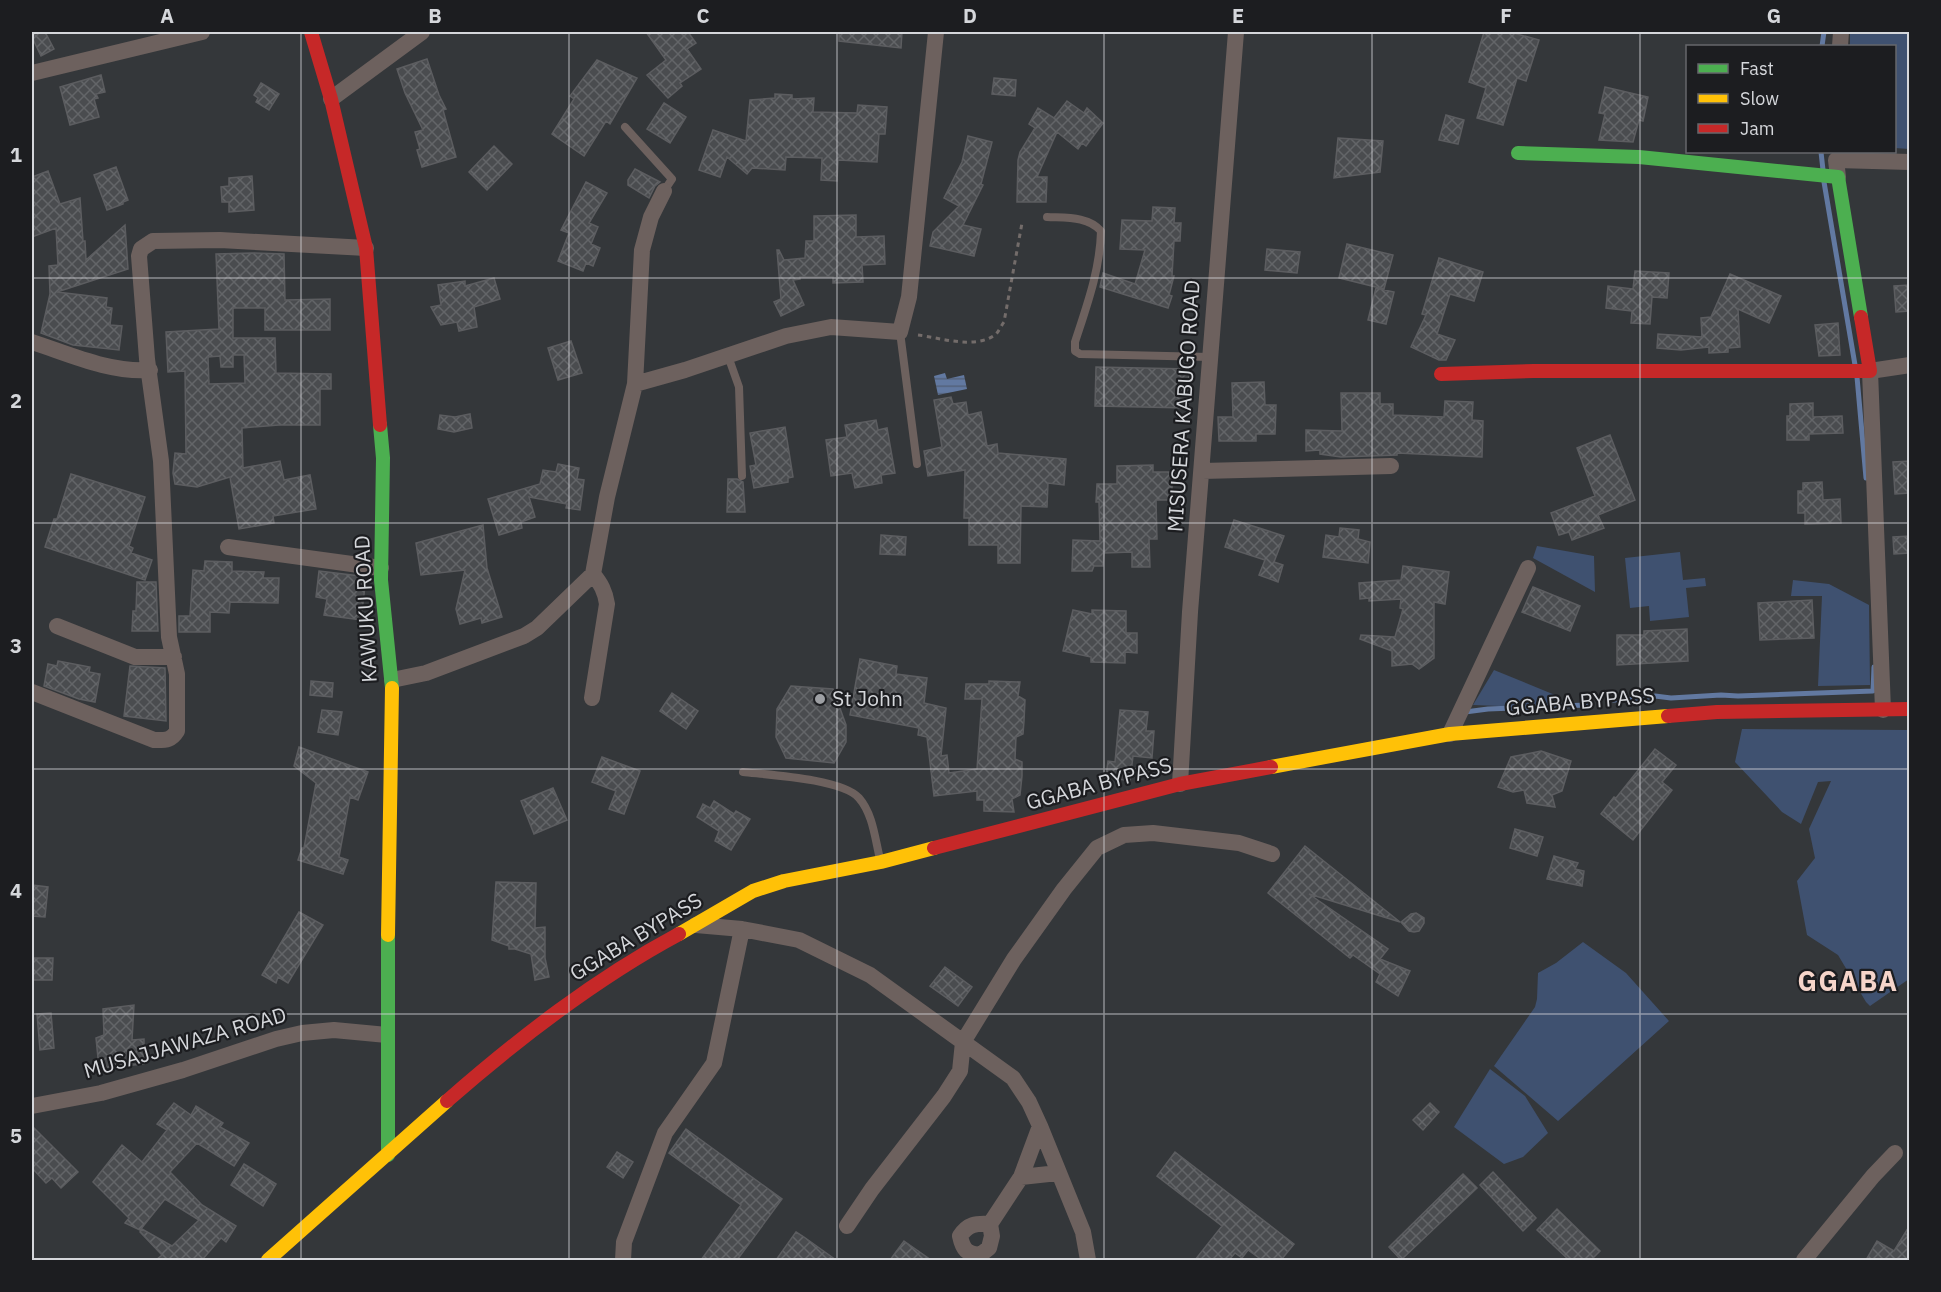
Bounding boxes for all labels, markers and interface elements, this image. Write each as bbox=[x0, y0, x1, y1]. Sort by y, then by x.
text: A bbox=[160, 2, 174, 29]
text: B bbox=[428, 2, 442, 29]
text: C bbox=[696, 2, 710, 29]
text: D bbox=[963, 2, 977, 29]
text: E bbox=[1232, 2, 1244, 29]
text: F bbox=[1500, 2, 1512, 29]
text: G bbox=[1767, 2, 1781, 29]
legend bbox=[1686, 45, 1896, 153]
text: Fast bbox=[1740, 57, 1774, 80]
text: Slow bbox=[1740, 87, 1779, 110]
text: Jam bbox=[1740, 117, 1775, 140]
text: 1 bbox=[10, 141, 22, 168]
street label: MISUSERA KABUGO ROAD bbox=[1160, 279, 1206, 533]
text: 2 bbox=[10, 387, 22, 414]
street label: KAWUKU ROAD bbox=[347, 535, 383, 683]
text: 3 bbox=[10, 632, 22, 659]
street label: GGABA BYPASS bbox=[1504, 681, 1656, 721]
place label: St John bbox=[832, 684, 903, 712]
marker: St John bbox=[813, 692, 827, 706]
street label: GGABA BYPASS bbox=[1023, 750, 1175, 816]
text: 4 bbox=[10, 877, 22, 904]
street label: GGABA BYPASS bbox=[564, 886, 707, 987]
district label: GGABA bbox=[1798, 963, 1898, 998]
street label: MUSAJJAWAZA ROAD bbox=[80, 1000, 289, 1084]
text: 5 bbox=[10, 1122, 22, 1149]

